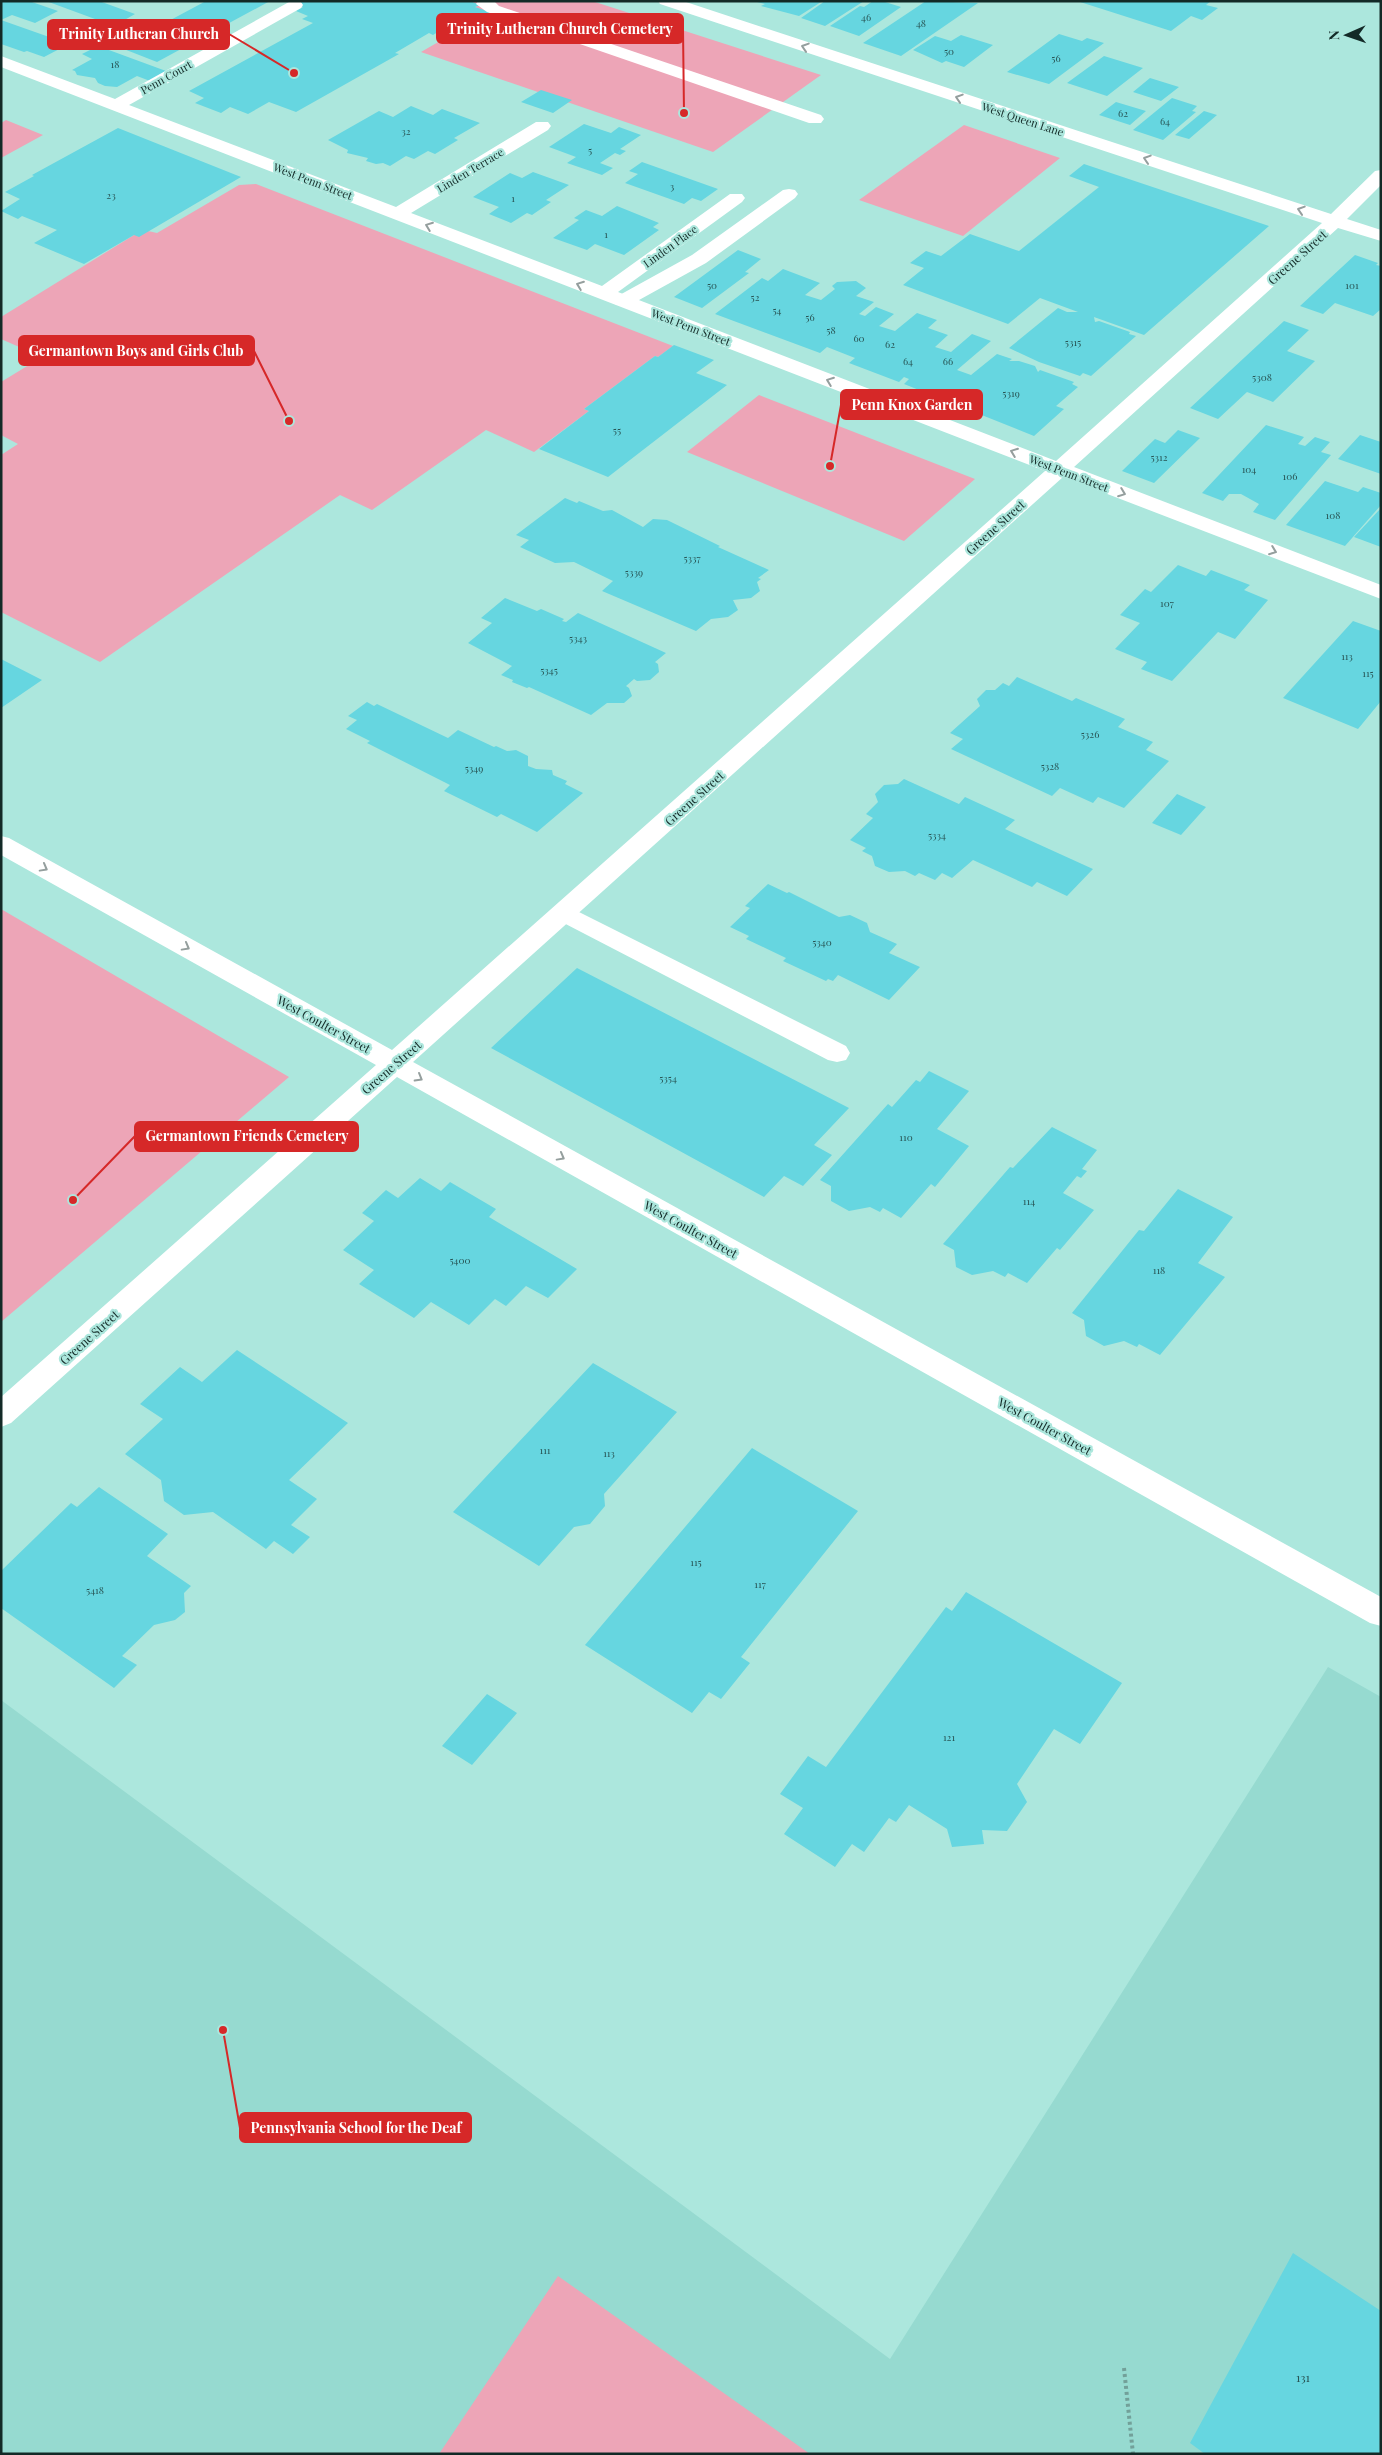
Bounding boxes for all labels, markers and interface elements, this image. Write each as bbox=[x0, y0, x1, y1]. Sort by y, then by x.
house number: 46 bbox=[861, 10, 871, 24]
north arrow bbox=[1322, 10, 1372, 60]
callout: Trinity Lutheran Church Cemetery bbox=[437, 14, 683, 43]
house number: 48 bbox=[916, 16, 926, 30]
text: Trinity Lutheran Church Cemetery bbox=[447, 19, 674, 38]
callout: Trinity Lutheran Church bbox=[48, 20, 229, 49]
text: Trinity Lutheran Church bbox=[59, 24, 220, 43]
text: N bbox=[1324, 30, 1343, 41]
one-way arrow bbox=[801, 43, 810, 53]
house number: 50 bbox=[944, 44, 954, 58]
house number: 56 bbox=[1051, 51, 1061, 65]
house number: 18 bbox=[111, 57, 119, 71]
street label: Penn Court bbox=[138, 57, 194, 97]
one-way arrow bbox=[956, 93, 964, 103]
street label: West Queen Lane bbox=[979, 98, 1066, 139]
house number: 62 bbox=[1118, 106, 1128, 120]
house number: 64 bbox=[1160, 114, 1170, 128]
house number: 32 bbox=[401, 124, 411, 138]
house number: 5 bbox=[588, 143, 592, 157]
street label: Linden Terrace bbox=[434, 144, 507, 196]
one-way arrow bbox=[1143, 155, 1152, 165]
street label: West Penn Street bbox=[270, 159, 355, 203]
house number: 3 bbox=[670, 179, 675, 193]
house number: 23 bbox=[106, 188, 116, 202]
house number: 1 bbox=[511, 191, 515, 205]
one-way arrow bbox=[1298, 206, 1306, 216]
street label: Linden Place bbox=[640, 221, 700, 271]
one-way arrow bbox=[425, 222, 433, 232]
street label: Greene Street bbox=[1264, 226, 1330, 288]
house number: 1 bbox=[604, 227, 608, 241]
house number: 50 bbox=[707, 278, 717, 292]
house number: 101 bbox=[1345, 278, 1359, 292]
one-way arrow bbox=[576, 281, 585, 291]
house number: 52 bbox=[751, 290, 760, 304]
house number: 54 bbox=[772, 303, 782, 317]
street label: West Penn Street bbox=[648, 305, 733, 349]
house number: 56 bbox=[805, 310, 815, 324]
house number: 58 bbox=[826, 323, 836, 337]
house number: 60 bbox=[853, 331, 865, 345]
house number: 5315 bbox=[1065, 335, 1081, 349]
callout: Germantown Boys and Girls Club bbox=[19, 336, 254, 365]
house number: 62 bbox=[885, 337, 895, 351]
text: Germantown Boys and Girls Club bbox=[28, 341, 244, 360]
house number: 64 bbox=[903, 354, 913, 368]
house number: 66 bbox=[943, 354, 953, 368]
house number: 5308 bbox=[1252, 370, 1272, 384]
one-way arrow bbox=[826, 377, 835, 387]
house number: 5319 bbox=[1002, 386, 1020, 400]
callout: Penn Knox Garden bbox=[841, 390, 982, 419]
text: Penn Knox Garden bbox=[852, 395, 973, 414]
house number: 55 bbox=[613, 423, 621, 437]
one-way arrow bbox=[1010, 448, 1019, 458]
house number: 5312 bbox=[1150, 450, 1168, 464]
street label: West Penn Street bbox=[1026, 451, 1111, 495]
house number: 104 bbox=[1242, 462, 1256, 476]
house number: 106 bbox=[1283, 469, 1297, 483]
one-way arrow bbox=[1117, 487, 1125, 497]
street label: Greene Street bbox=[962, 496, 1028, 558]
house number: 108 bbox=[1326, 508, 1340, 522]
one-way arrow bbox=[1268, 545, 1277, 556]
house number: 5337 bbox=[683, 551, 701, 565]
house number: 5339 bbox=[625, 565, 643, 579]
house number: 107 bbox=[1160, 596, 1174, 610]
house number: 5343 bbox=[569, 631, 587, 645]
house number: 113 bbox=[1341, 649, 1353, 663]
house number: 5345 bbox=[540, 663, 558, 677]
house number: 115 bbox=[1362, 666, 1374, 680]
house number: 5326 bbox=[1081, 727, 1099, 741]
house number: 5328 bbox=[1041, 759, 1059, 773]
house number: 5349 bbox=[465, 761, 483, 775]
street label: Greene Street bbox=[661, 767, 727, 829]
house number: 5334 bbox=[928, 828, 946, 842]
one-way arrow bbox=[38, 861, 47, 871]
house number: 5340 bbox=[812, 935, 832, 949]
one-way arrow bbox=[180, 941, 189, 951]
street label: West Coulter Street bbox=[274, 991, 374, 1057]
street label: Greene Street bbox=[358, 1036, 425, 1097]
one-way arrow bbox=[414, 1071, 423, 1081]
house number: 5354 bbox=[659, 1071, 677, 1085]
callout: Germantown Friends Cemetery bbox=[135, 1122, 358, 1151]
text: Germantown Friends Cemetery bbox=[146, 1126, 349, 1145]
house number: 110 bbox=[899, 1130, 913, 1144]
one-way arrow bbox=[556, 1151, 565, 1161]
house number: 114 bbox=[1023, 1194, 1035, 1208]
street label: West Coulter Street bbox=[641, 1196, 741, 1262]
house number: 5400 bbox=[449, 1253, 471, 1267]
house number: 118 bbox=[1153, 1263, 1165, 1277]
street label: Greene Street bbox=[56, 1306, 122, 1368]
street label: West Coulter Street bbox=[995, 1393, 1095, 1459]
house number: 111 bbox=[539, 1443, 551, 1457]
house number: 113 bbox=[603, 1446, 615, 1460]
house number: 115 bbox=[690, 1555, 702, 1569]
house number: 117 bbox=[754, 1577, 766, 1591]
house number: 5418 bbox=[86, 1583, 104, 1597]
house number: 121 bbox=[943, 1730, 955, 1744]
callout: Pennsylvania School for the Deaf bbox=[240, 2113, 471, 2142]
text: Pennsylvania School for the Deaf bbox=[251, 2118, 463, 2137]
house number: 131 bbox=[1296, 2369, 1311, 2385]

